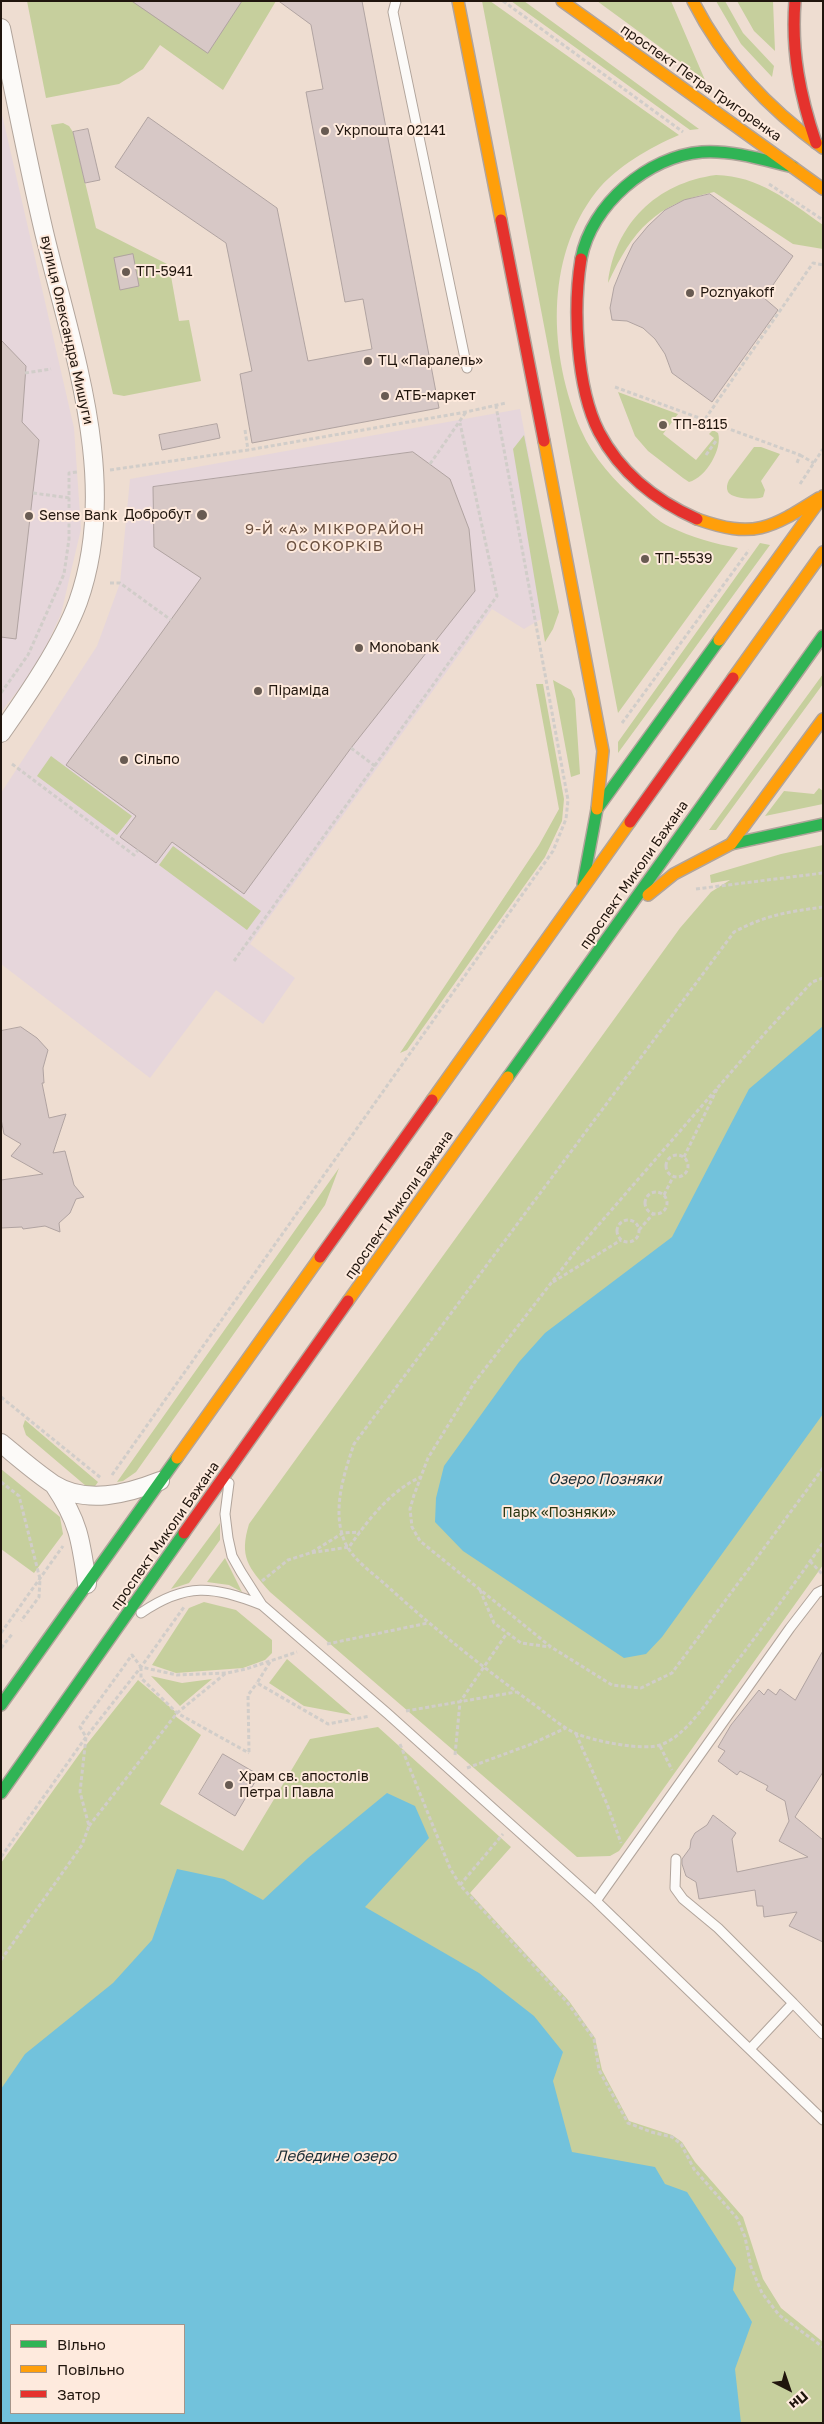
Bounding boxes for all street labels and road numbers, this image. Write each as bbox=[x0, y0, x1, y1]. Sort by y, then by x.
street label: проспект Петра Григоренка bbox=[617, 21, 785, 145]
street label: вулиця Олександра Мишуги bbox=[37, 234, 97, 426]
street label: проспект Миколи Бажана bbox=[576, 798, 692, 952]
street label: проспект Миколи Бажана bbox=[341, 1128, 457, 1282]
street label: проспект Миколи Бажана bbox=[107, 1459, 223, 1613]

